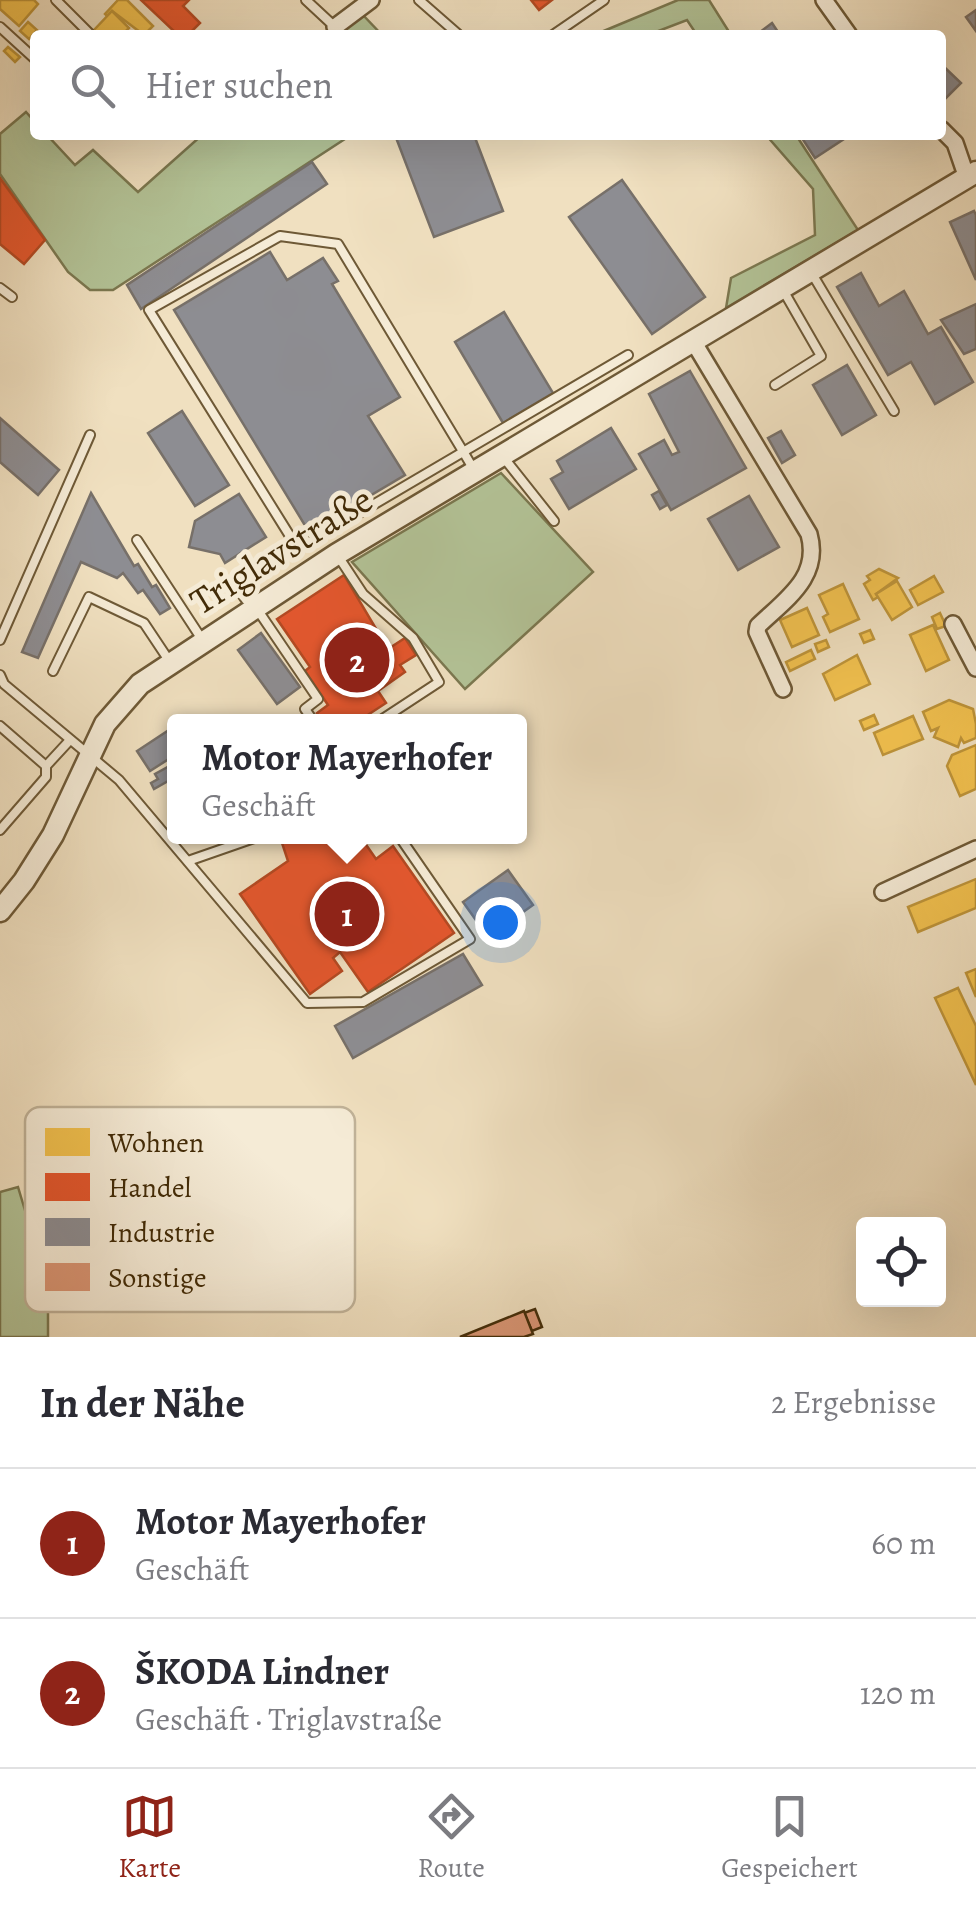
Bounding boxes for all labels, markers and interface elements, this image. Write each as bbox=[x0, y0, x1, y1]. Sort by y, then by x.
search box bbox=[30, 30, 946, 140]
icon: search bbox=[65, 58, 120, 113]
text: Hier suchen bbox=[145, 59, 333, 111]
street label: Triglavstraße bbox=[180, 473, 382, 627]
pin: 2 bbox=[324, 622, 390, 698]
popup bbox=[167, 714, 527, 844]
text: Motor Mayerhofer bbox=[202, 731, 492, 783]
text: Geschäft bbox=[202, 783, 316, 827]
pin: 1 bbox=[314, 876, 380, 952]
your location bbox=[475, 897, 526, 948]
legend bbox=[25, 1107, 355, 1312]
text: Wohnen bbox=[107, 1124, 204, 1162]
text: Handel bbox=[108, 1169, 192, 1207]
text: Industrie bbox=[108, 1214, 215, 1252]
map controls bbox=[856, 1217, 946, 1307]
button: locate bbox=[856, 1217, 946, 1307]
text: Sonstige bbox=[108, 1259, 207, 1297]
text: In der Nähe bbox=[40, 1374, 245, 1431]
text: 2 Ergebnisse bbox=[771, 1380, 936, 1424]
text: Motor Mayerhofer bbox=[135, 1495, 426, 1547]
text: 1 bbox=[67, 1521, 78, 1565]
text: 60 m bbox=[871, 1521, 936, 1565]
text: Geschäft bbox=[135, 1547, 249, 1591]
text: ŠKODA Lindner bbox=[135, 1645, 389, 1697]
text: 2 bbox=[65, 1671, 80, 1715]
text: 120 m bbox=[860, 1671, 936, 1715]
text: Geschäft · Triglavstraße bbox=[135, 1697, 442, 1741]
tab: Karte bbox=[118, 1789, 181, 1887]
tab: Route bbox=[418, 1789, 485, 1887]
tab: Gespeichert bbox=[721, 1789, 858, 1887]

